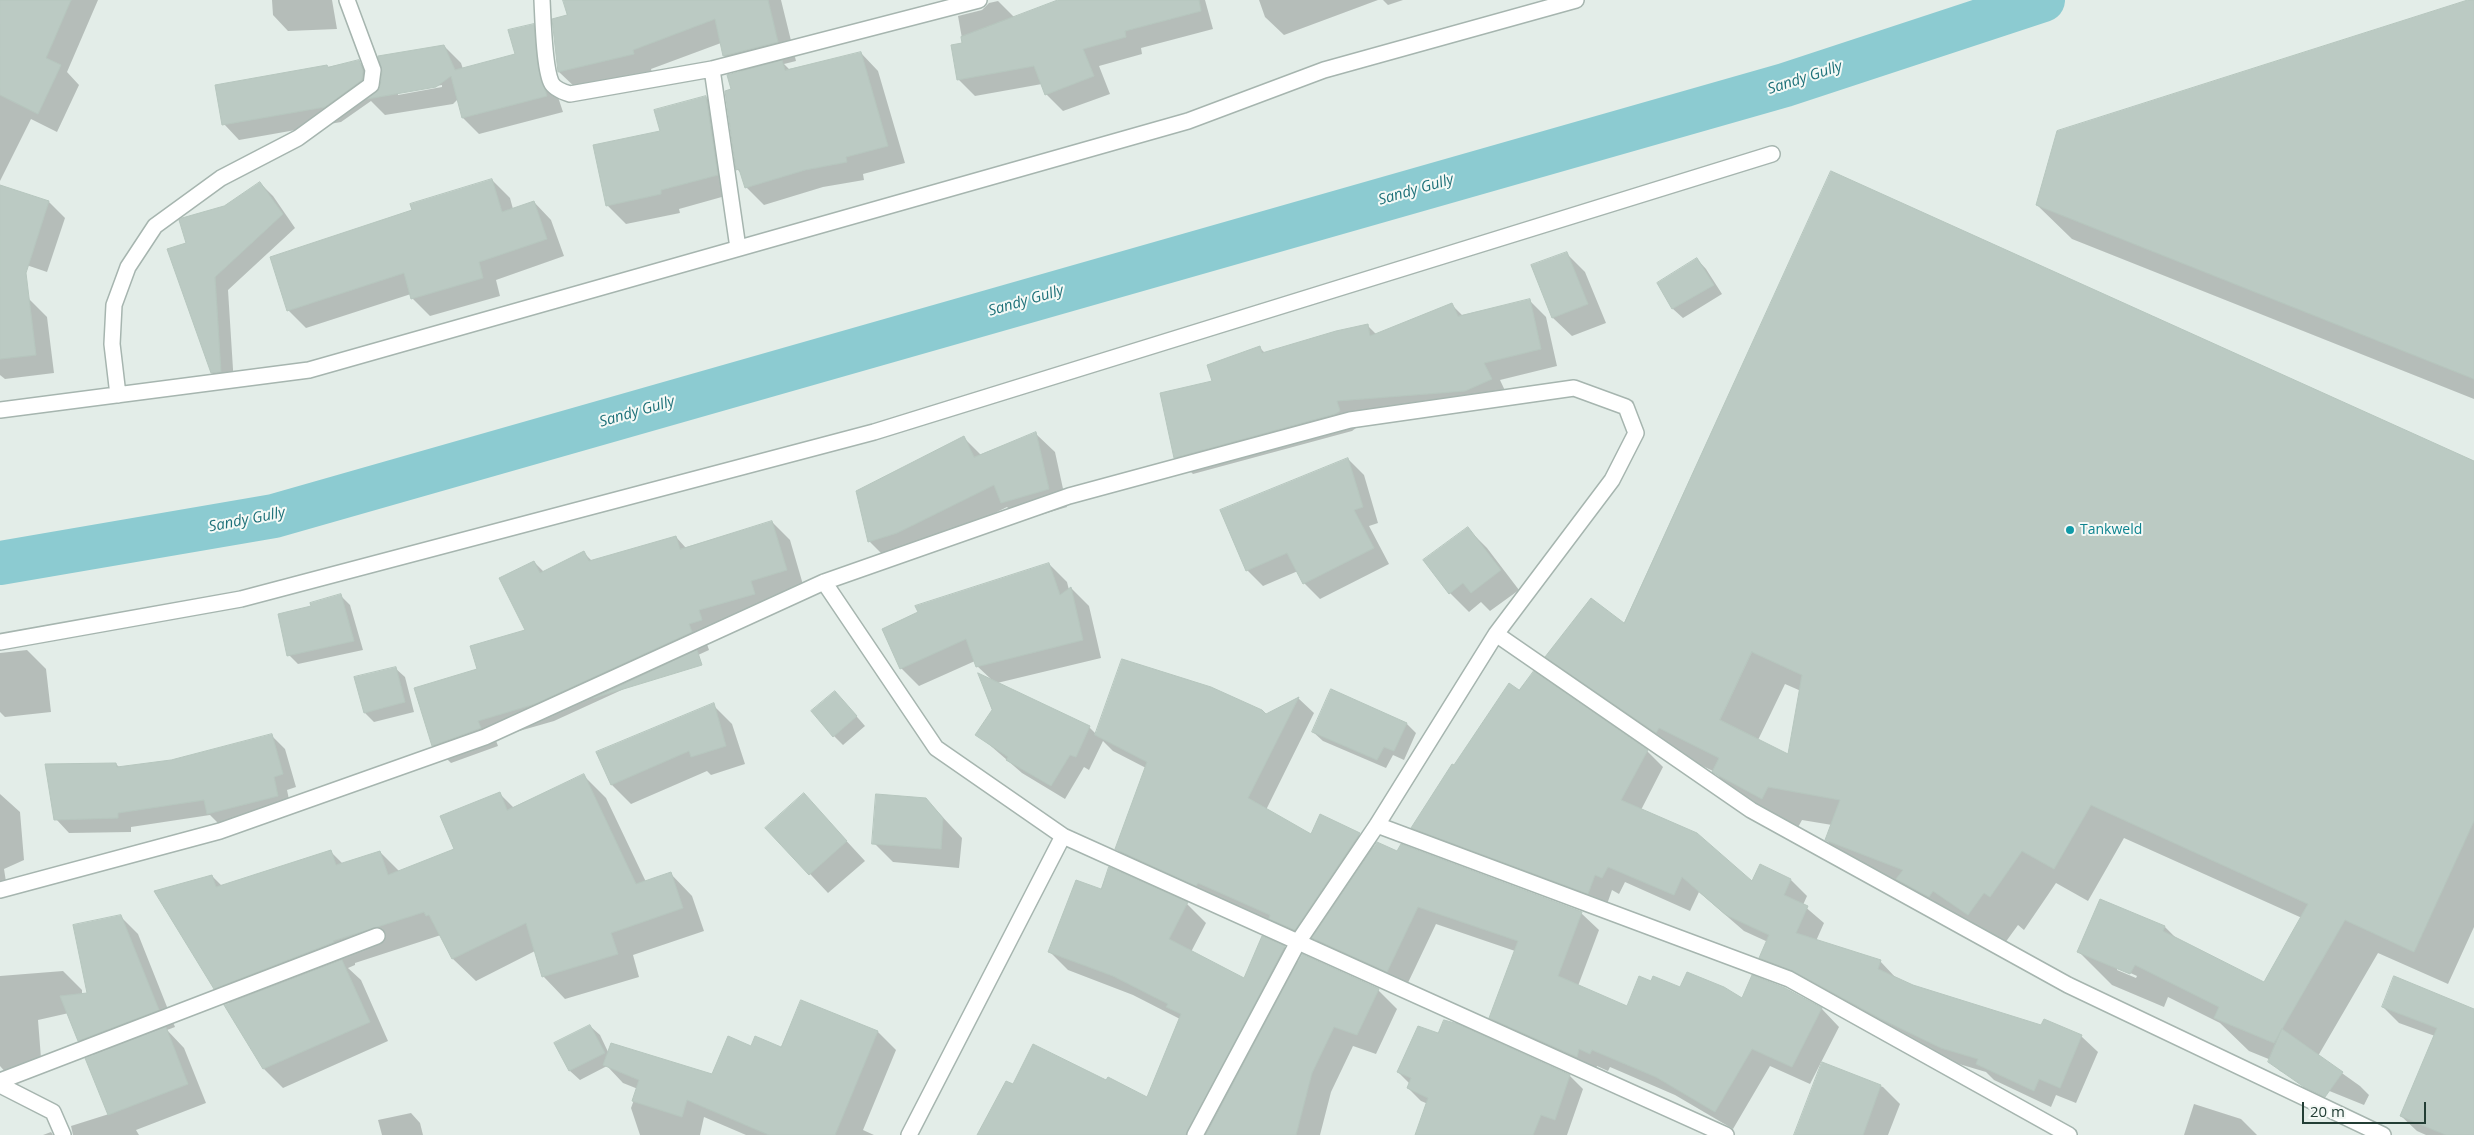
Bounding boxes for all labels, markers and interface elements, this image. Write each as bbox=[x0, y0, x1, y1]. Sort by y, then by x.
water label: Sandy Gully bbox=[1765, 57, 1845, 99]
water label: Sandy Gully bbox=[1376, 171, 1456, 209]
water label: Sandy Gully bbox=[986, 282, 1066, 320]
water label: Sandy Gully bbox=[597, 393, 677, 431]
water label: Sandy Gully bbox=[207, 504, 287, 536]
place label: Tankweld bbox=[2080, 522, 2142, 538]
marker: Tankweld bbox=[2064, 524, 2076, 536]
scale bar bbox=[2304, 1092, 2428, 1124]
text: 20 m bbox=[2310, 1101, 2345, 1121]

